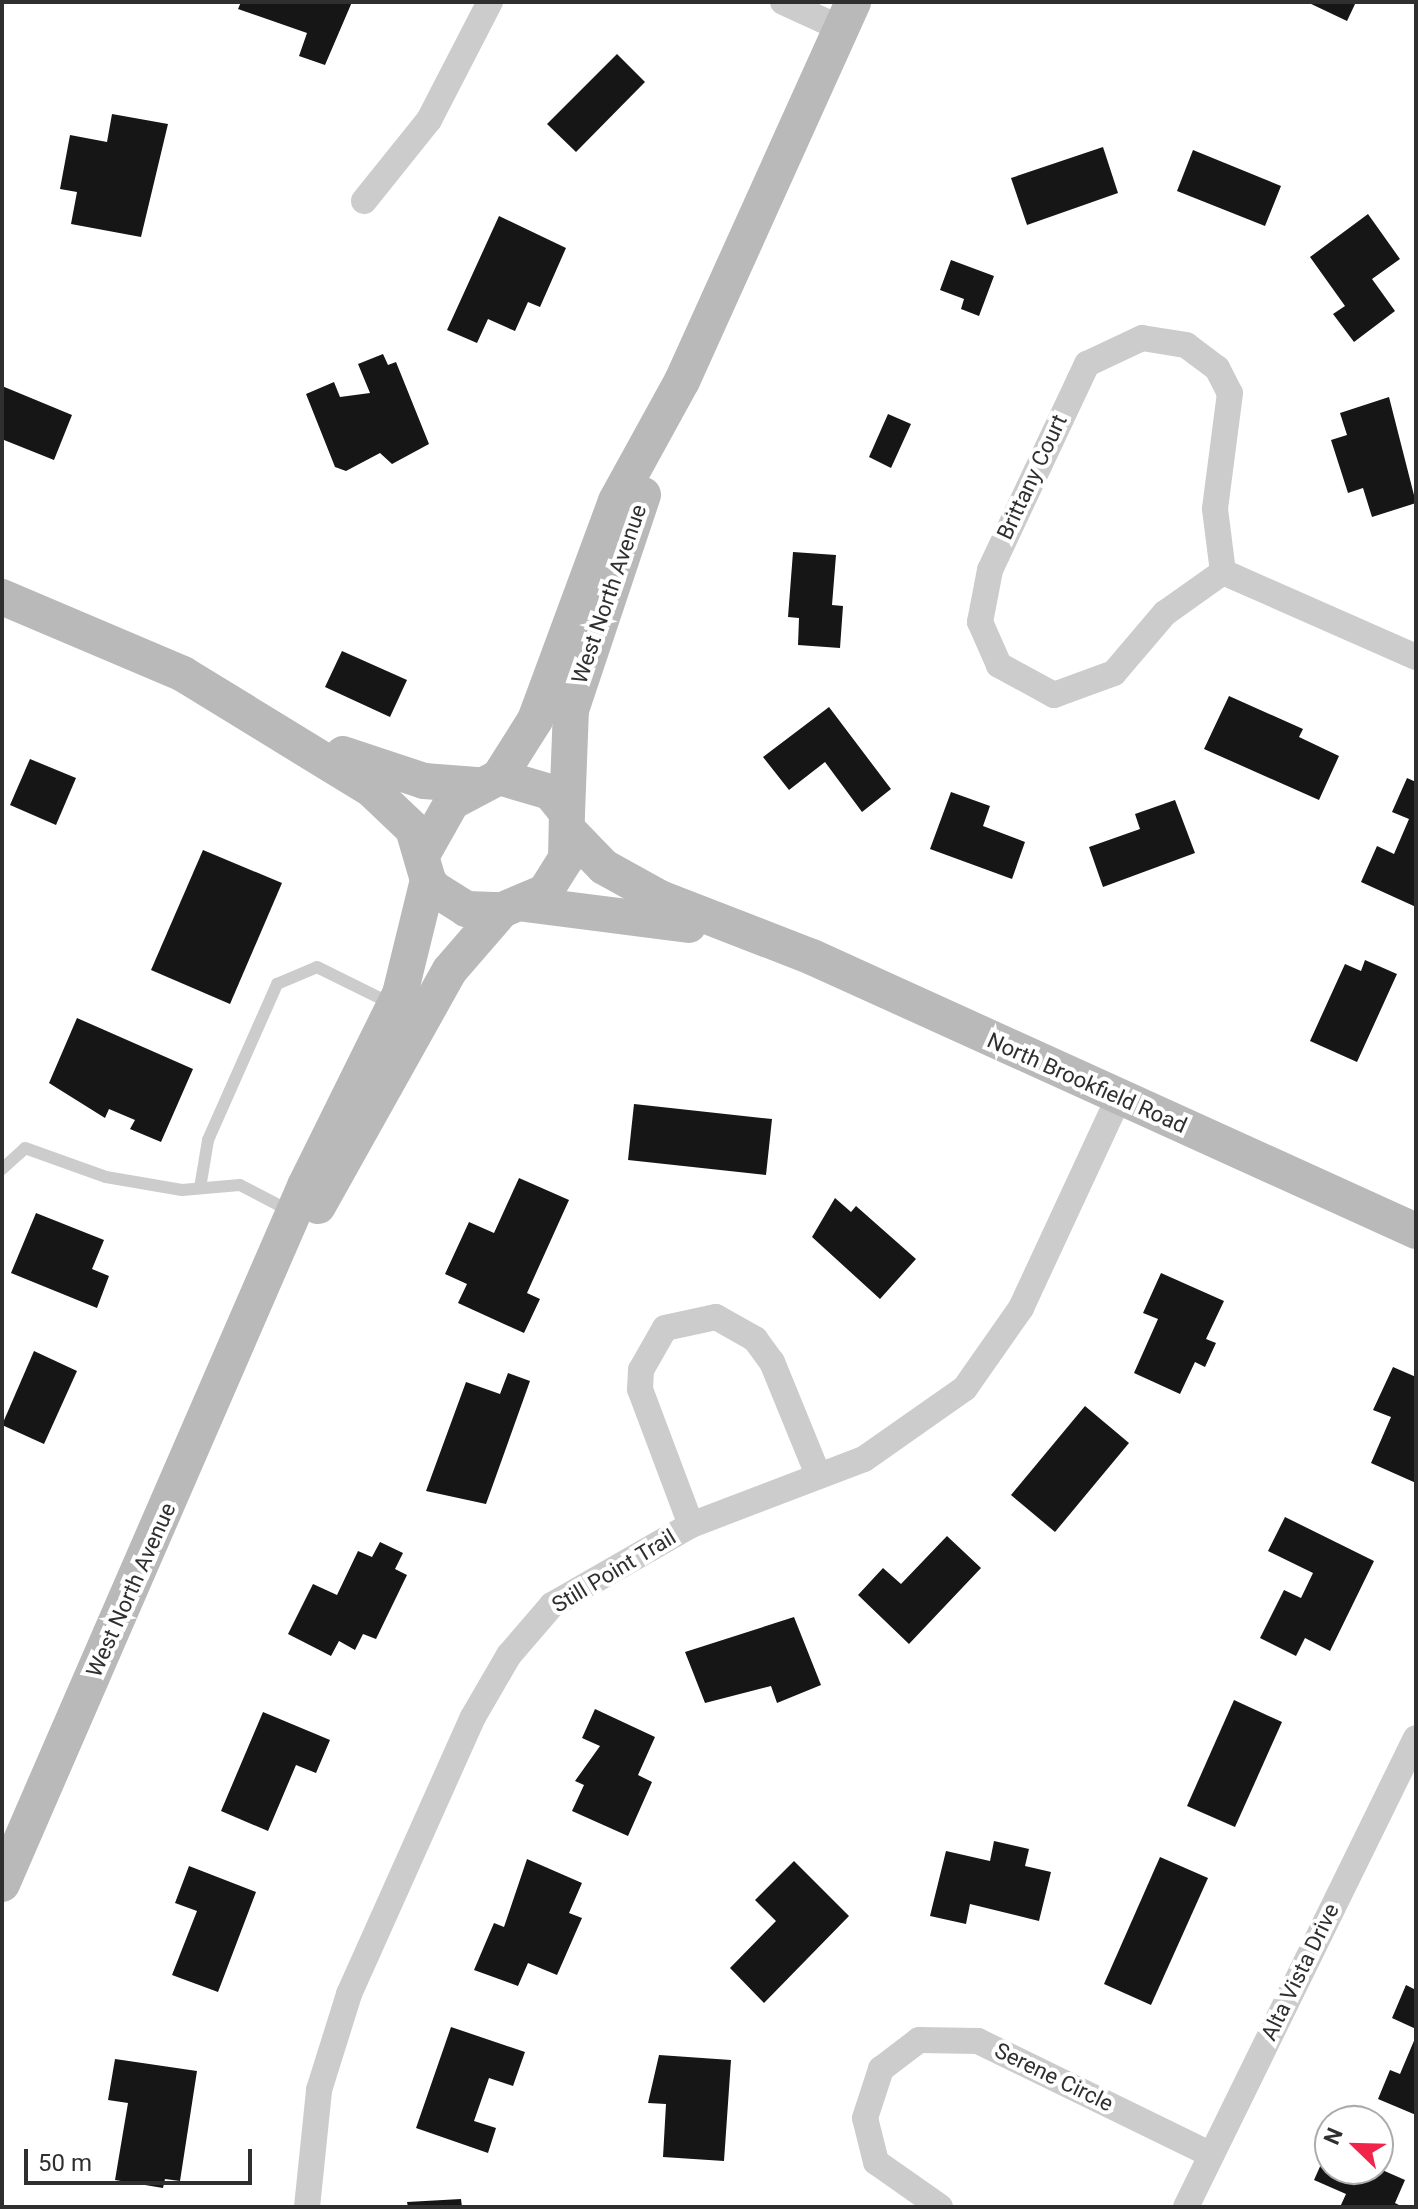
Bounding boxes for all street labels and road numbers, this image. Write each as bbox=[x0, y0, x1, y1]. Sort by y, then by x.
street label: Brittany Court bbox=[991, 410, 1073, 544]
street label: West North Avenue bbox=[566, 501, 652, 687]
street label: North Brookfield Road bbox=[983, 1027, 1191, 1139]
street label: West North Avenue bbox=[81, 1499, 181, 1681]
street label: Still Point Trail bbox=[547, 1524, 681, 1618]
street label: Alta Vista Drive bbox=[1255, 1899, 1345, 2045]
street label: Serene Circle bbox=[991, 2037, 1117, 2117]

